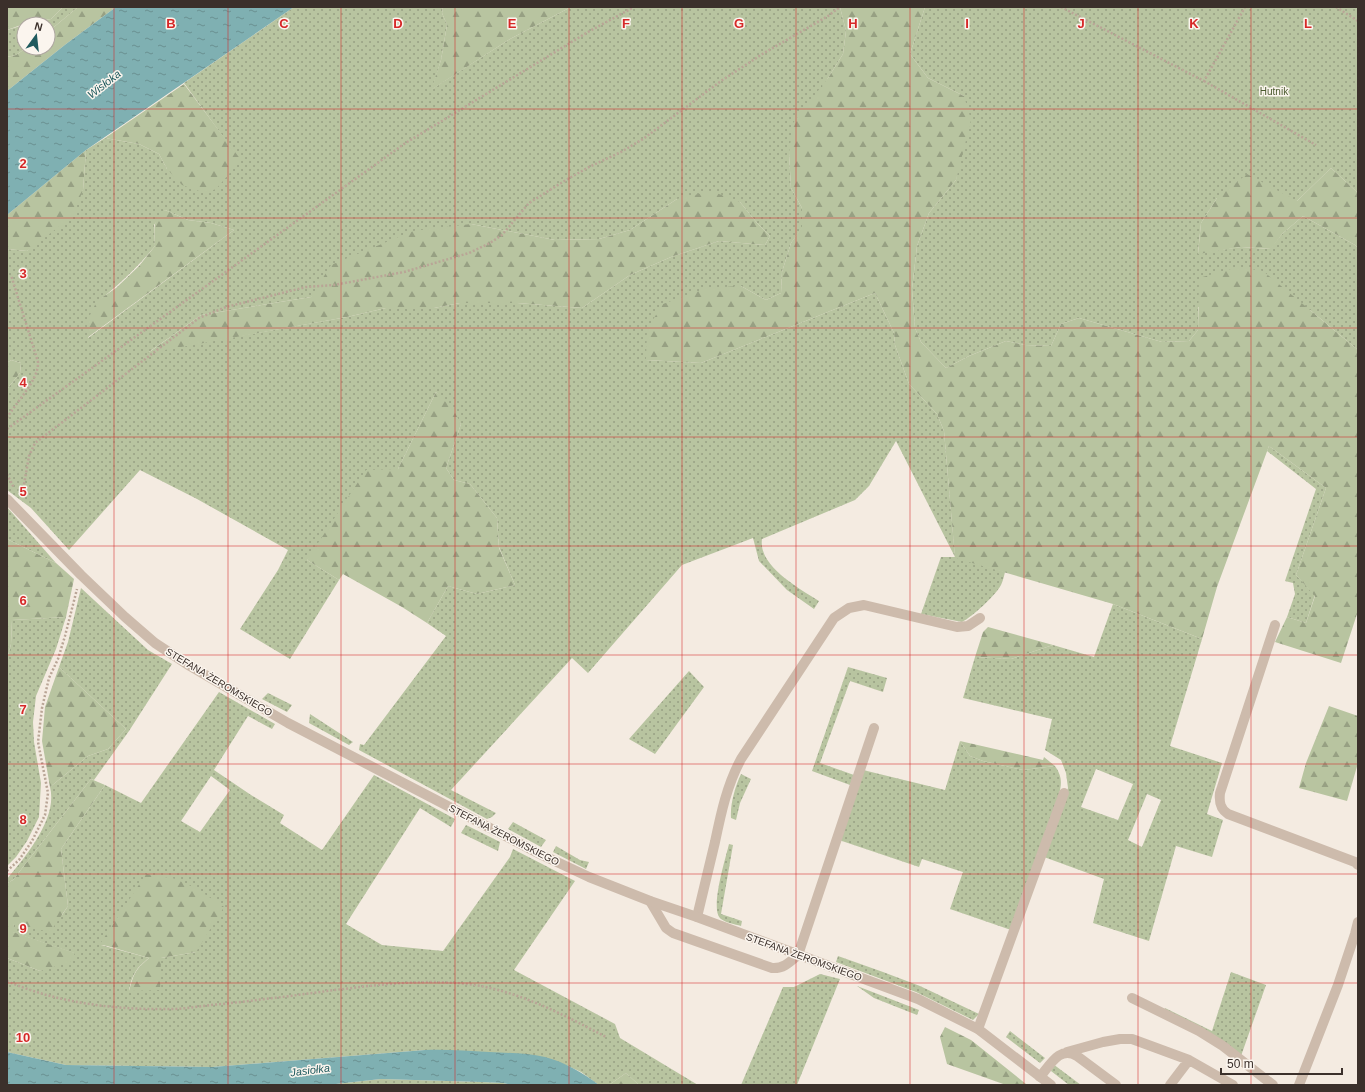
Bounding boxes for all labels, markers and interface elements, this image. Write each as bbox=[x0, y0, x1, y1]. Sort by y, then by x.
north arrow bbox=[16, 16, 56, 56]
text: B bbox=[166, 16, 176, 31]
text: C bbox=[279, 16, 289, 31]
text: D bbox=[393, 16, 403, 31]
text: E bbox=[508, 16, 517, 31]
text: F bbox=[622, 16, 630, 31]
text: G bbox=[734, 16, 744, 31]
text: H bbox=[848, 16, 858, 31]
text: I bbox=[965, 16, 969, 31]
text: J bbox=[1077, 16, 1085, 31]
text: K bbox=[1189, 16, 1199, 31]
text: L bbox=[1304, 16, 1312, 31]
text: N bbox=[33, 20, 44, 33]
water label: Wisłoka bbox=[85, 67, 123, 101]
park label: Hutnik bbox=[1260, 86, 1289, 97]
text: 2 bbox=[19, 156, 27, 171]
text: 3 bbox=[19, 266, 27, 281]
text: 4 bbox=[19, 375, 27, 390]
text: 5 bbox=[19, 484, 27, 499]
text: 6 bbox=[19, 593, 27, 608]
street label: STEFANA ŻEROMSKIEGO bbox=[164, 645, 275, 718]
text: 7 bbox=[19, 702, 27, 717]
street label: STEFANA ŻEROMSKIEGO bbox=[447, 801, 562, 868]
text: 8 bbox=[19, 812, 27, 827]
text: 9 bbox=[19, 921, 27, 936]
street label: STEFANA ŻEROMSKIEGO bbox=[745, 930, 864, 983]
text: 10 bbox=[16, 1030, 30, 1045]
scale bar bbox=[1221, 1050, 1342, 1076]
text: 50 m bbox=[1227, 1057, 1254, 1071]
water label: Jasiołka bbox=[289, 1062, 330, 1078]

